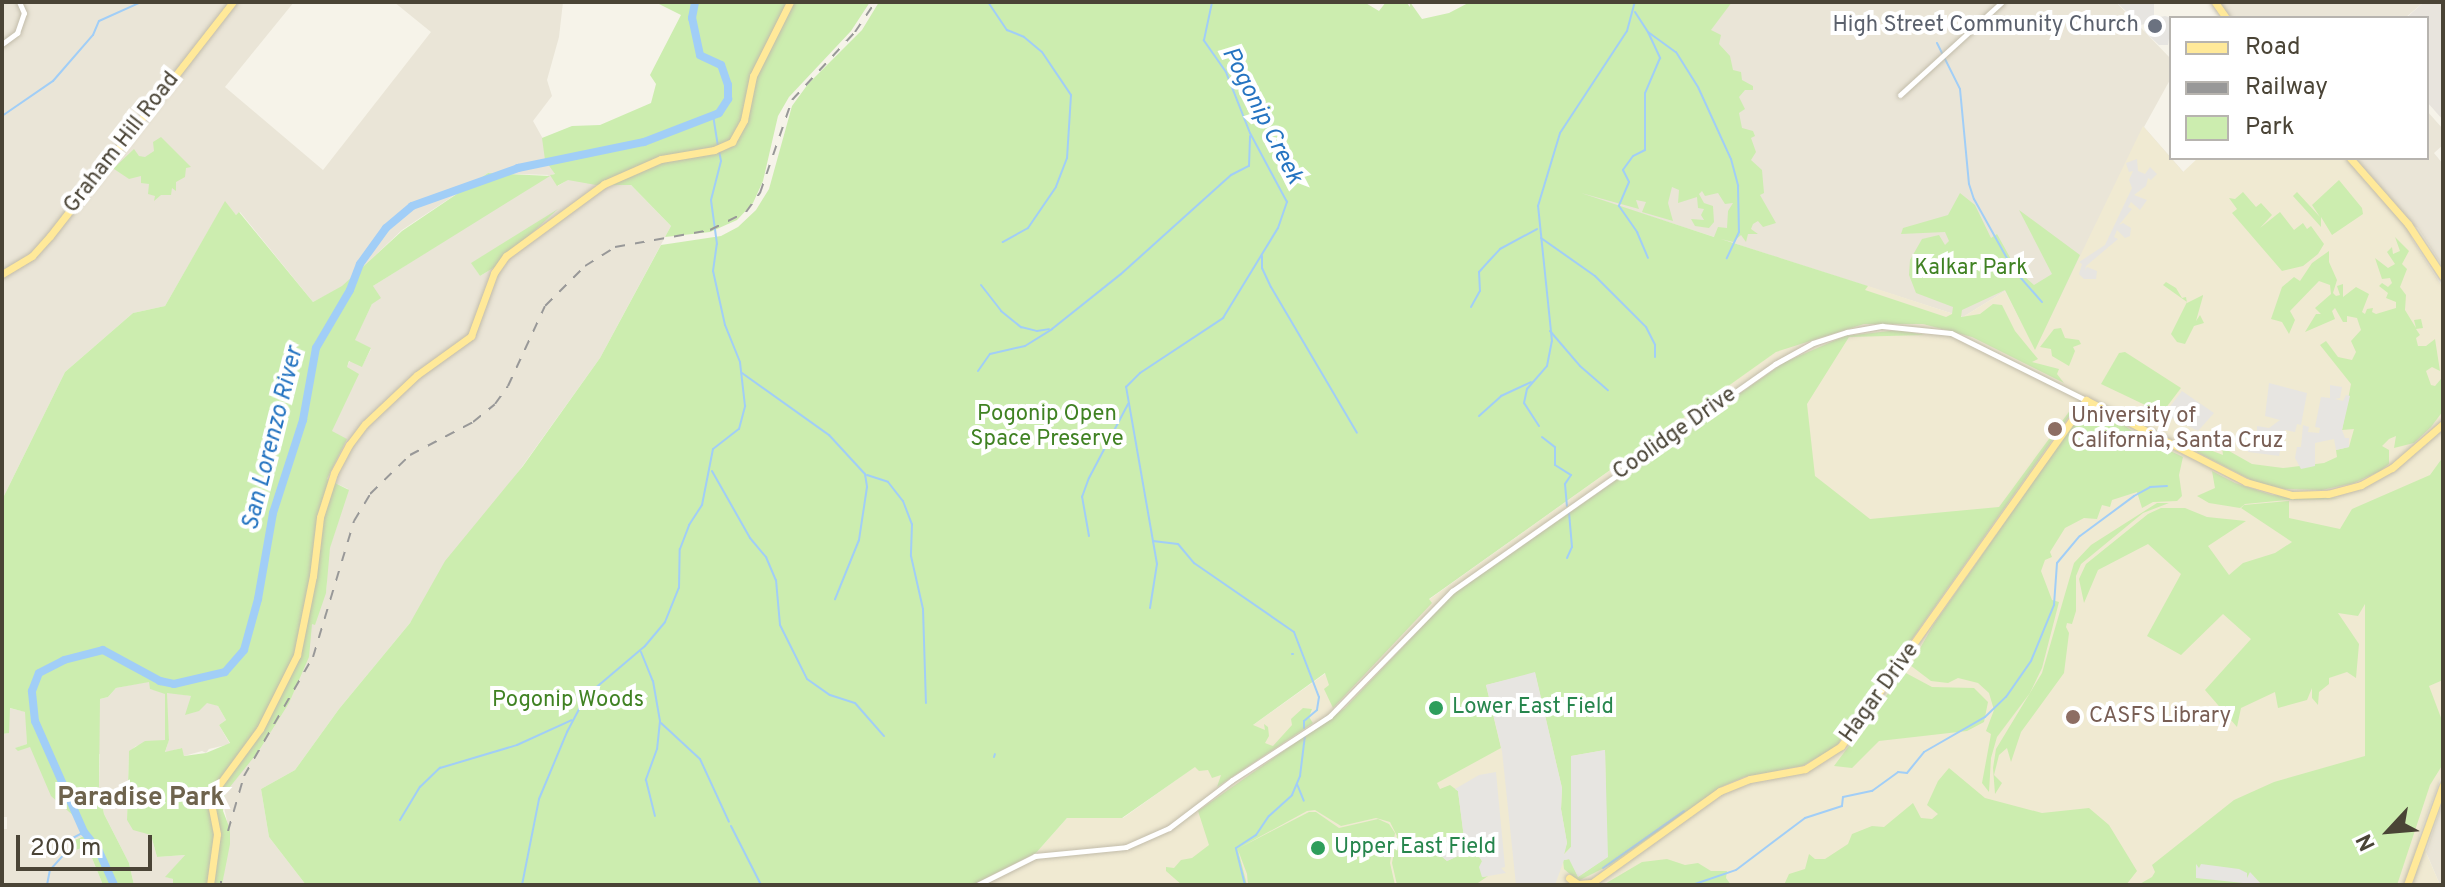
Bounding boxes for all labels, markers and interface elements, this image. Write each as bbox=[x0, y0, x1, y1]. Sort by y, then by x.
place label: High Street Community Church bbox=[1832, 13, 2139, 39]
legend bbox=[2169, 16, 2429, 160]
marker: High Street Community Church bbox=[2146, 17, 2164, 35]
text: Road bbox=[2245, 33, 2301, 63]
water label: Pogonip Creek bbox=[1214, 43, 1308, 189]
street label: Graham Hill Road bbox=[59, 67, 185, 219]
text: Railway bbox=[2245, 73, 2328, 103]
text: Park bbox=[2245, 113, 2295, 143]
park label: Kalkar Park bbox=[1914, 256, 2028, 282]
water label: San Lorenzo River bbox=[237, 344, 311, 534]
street label: Coolidge Drive bbox=[1608, 382, 1742, 486]
park label: Pogonip Open Space Preserve bbox=[970, 401, 1124, 452]
place label: University of California, Santa Cruz bbox=[2071, 403, 2284, 454]
marker: University of California, Santa Cruz bbox=[2046, 420, 2064, 438]
street label: Hagar Drive bbox=[1835, 638, 1925, 748]
park label: Pogonip Woods bbox=[492, 688, 644, 714]
place label: Lower East Field bbox=[1452, 695, 1614, 721]
marker: Lower East Field bbox=[1427, 699, 1445, 717]
place label: CASFS Library bbox=[2089, 704, 2231, 730]
marker: CASFS Library bbox=[2064, 708, 2082, 726]
district label: Paradise Park bbox=[57, 783, 225, 815]
north arrow bbox=[2349, 791, 2429, 871]
scale bar bbox=[20, 819, 156, 869]
text: N bbox=[2351, 829, 2383, 855]
text: 200 m bbox=[30, 834, 101, 864]
place label: Upper East Field bbox=[1334, 835, 1496, 861]
marker: Upper East Field bbox=[1309, 839, 1327, 857]

